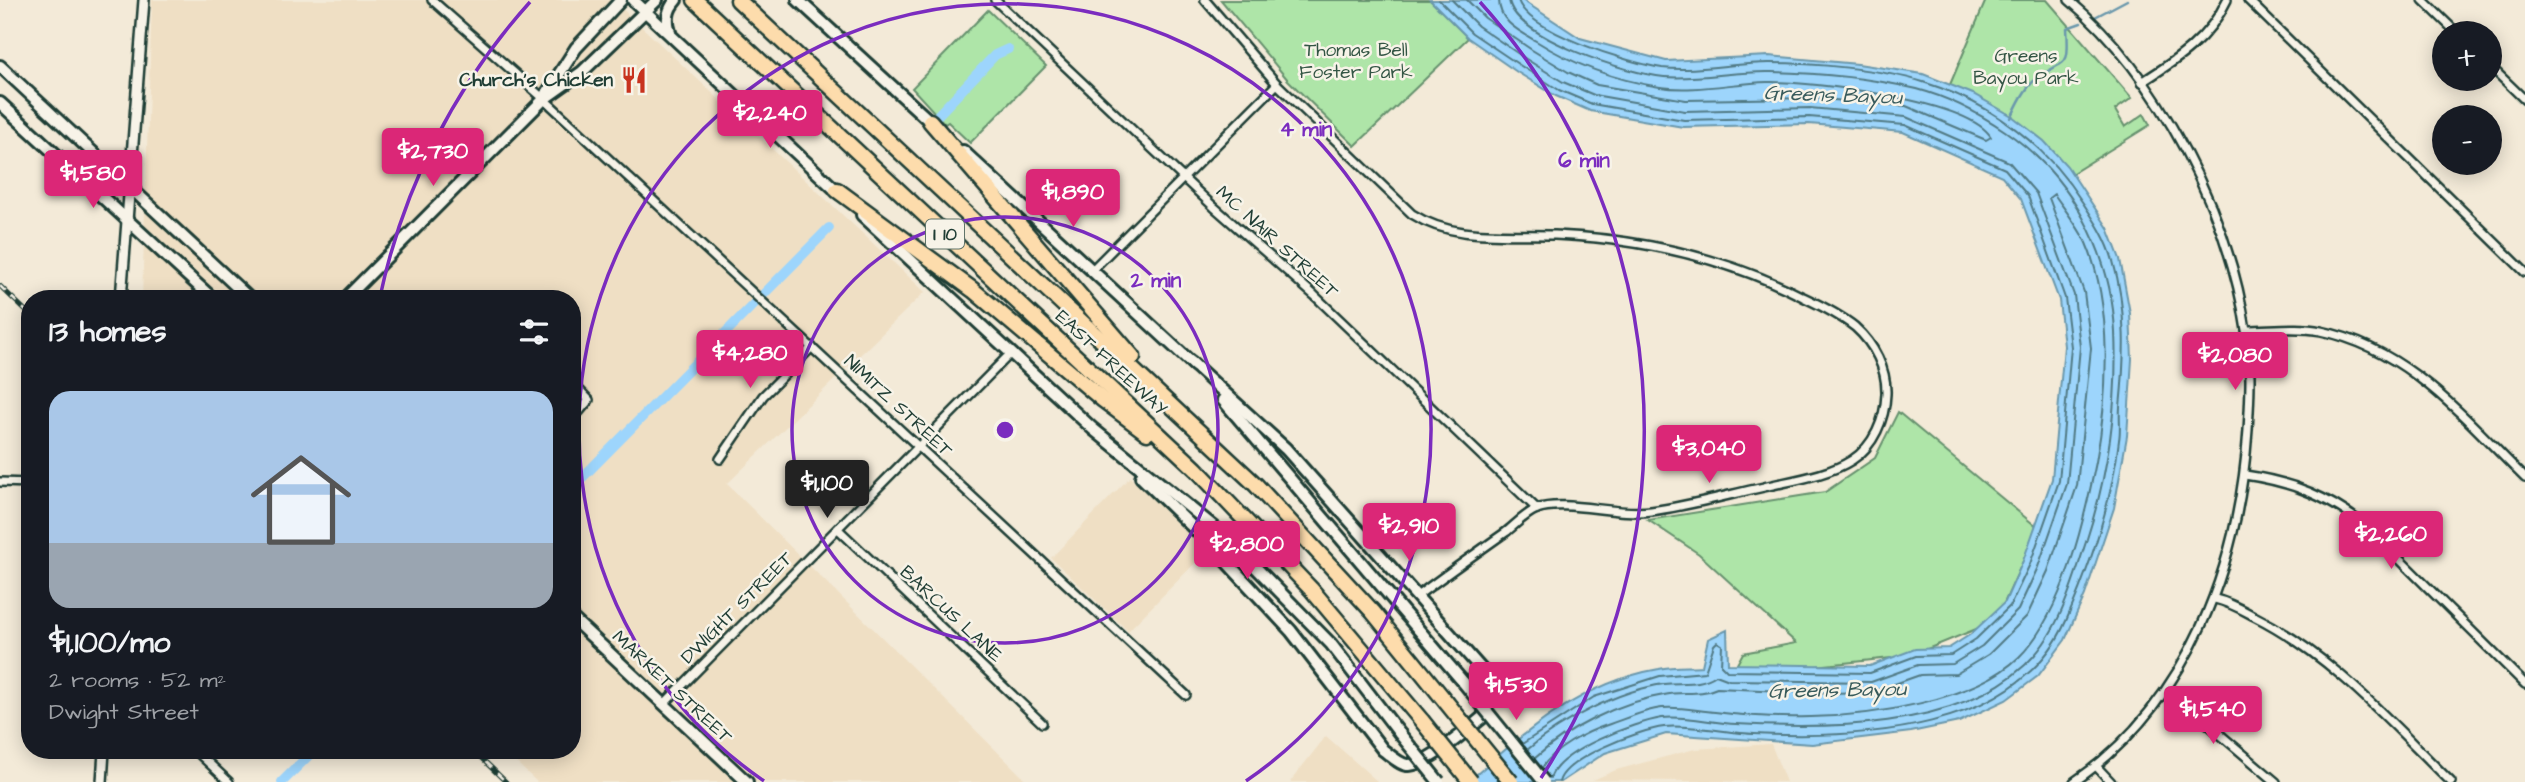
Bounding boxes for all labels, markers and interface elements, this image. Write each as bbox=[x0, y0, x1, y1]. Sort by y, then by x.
map controls bbox=[2432, 21, 2502, 175]
button: + bbox=[2432, 21, 2502, 91]
park label: Thomas Bell Foster Park bbox=[1299, 37, 1413, 86]
park label: Greens Bayou Park bbox=[1973, 43, 2079, 93]
restaurant icon: Church's Chicken bbox=[619, 65, 649, 95]
place label: Church's Chicken bbox=[459, 67, 613, 94]
water label: Greens Bayou bbox=[1764, 78, 1904, 113]
pin: $2,240 bbox=[713, 90, 827, 150]
text: $2,240 bbox=[733, 97, 807, 129]
button: − bbox=[2432, 105, 2502, 175]
text: 4 min bbox=[1280, 115, 1333, 144]
pin: $2,730 bbox=[376, 128, 490, 188]
text: $2,730 bbox=[398, 135, 468, 167]
text: 6 min bbox=[1558, 146, 1610, 175]
pin: $1,580 bbox=[36, 150, 150, 210]
text: $1,580 bbox=[60, 157, 126, 189]
pin: $1,890 bbox=[1016, 170, 1130, 229]
text: $1,890 bbox=[1042, 176, 1104, 208]
street label: MC NAIR STREET bbox=[1210, 180, 1344, 305]
road number: I 10 bbox=[926, 220, 964, 248]
text: 2 min bbox=[1130, 266, 1182, 295]
street label: EAST FREEWAY bbox=[1049, 304, 1173, 422]
text: 13 homes bbox=[49, 311, 166, 353]
icon: filters bbox=[515, 313, 553, 351]
pin: $4,280 bbox=[693, 330, 807, 390]
pin: $2,080 bbox=[2178, 332, 2292, 392]
text: $4,280 bbox=[712, 337, 788, 369]
text: $2,080 bbox=[2198, 339, 2272, 371]
street label: NIMITZ STREET bbox=[838, 349, 958, 464]
centre of rings bbox=[993, 418, 1017, 442]
pin: $3,040 bbox=[1652, 426, 1766, 485]
text: $3,040 bbox=[1672, 432, 1746, 464]
icon: home bbox=[238, 437, 364, 563]
pin: $1,100 bbox=[770, 461, 884, 520]
text: $1,100 bbox=[801, 467, 853, 499]
pin: $2,910 bbox=[1352, 504, 1466, 563]
text: $2,910 bbox=[1379, 510, 1439, 542]
pin: $2,260 bbox=[2334, 512, 2448, 571]
text: $2,260 bbox=[2355, 518, 2427, 550]
pin: $2,800 bbox=[1190, 522, 1304, 581]
text: $2,800 bbox=[1210, 528, 1284, 560]
street label: DWIGHT STREET bbox=[675, 546, 799, 670]
street label: BARCUS LANE bbox=[894, 559, 1008, 669]
text: $1,100/mo bbox=[49, 622, 170, 664]
street label: MARKET STREET bbox=[606, 624, 738, 750]
pin: $1,530 bbox=[1459, 662, 1573, 722]
text: 2 rooms · 52 m² bbox=[49, 664, 226, 696]
text: $1,530 bbox=[1485, 669, 1547, 701]
water label: Greens Bayou bbox=[1768, 674, 1908, 707]
pin: $1,540 bbox=[2156, 686, 2270, 746]
text: $1,540 bbox=[2180, 693, 2246, 725]
text: Dwight Street bbox=[49, 696, 199, 728]

